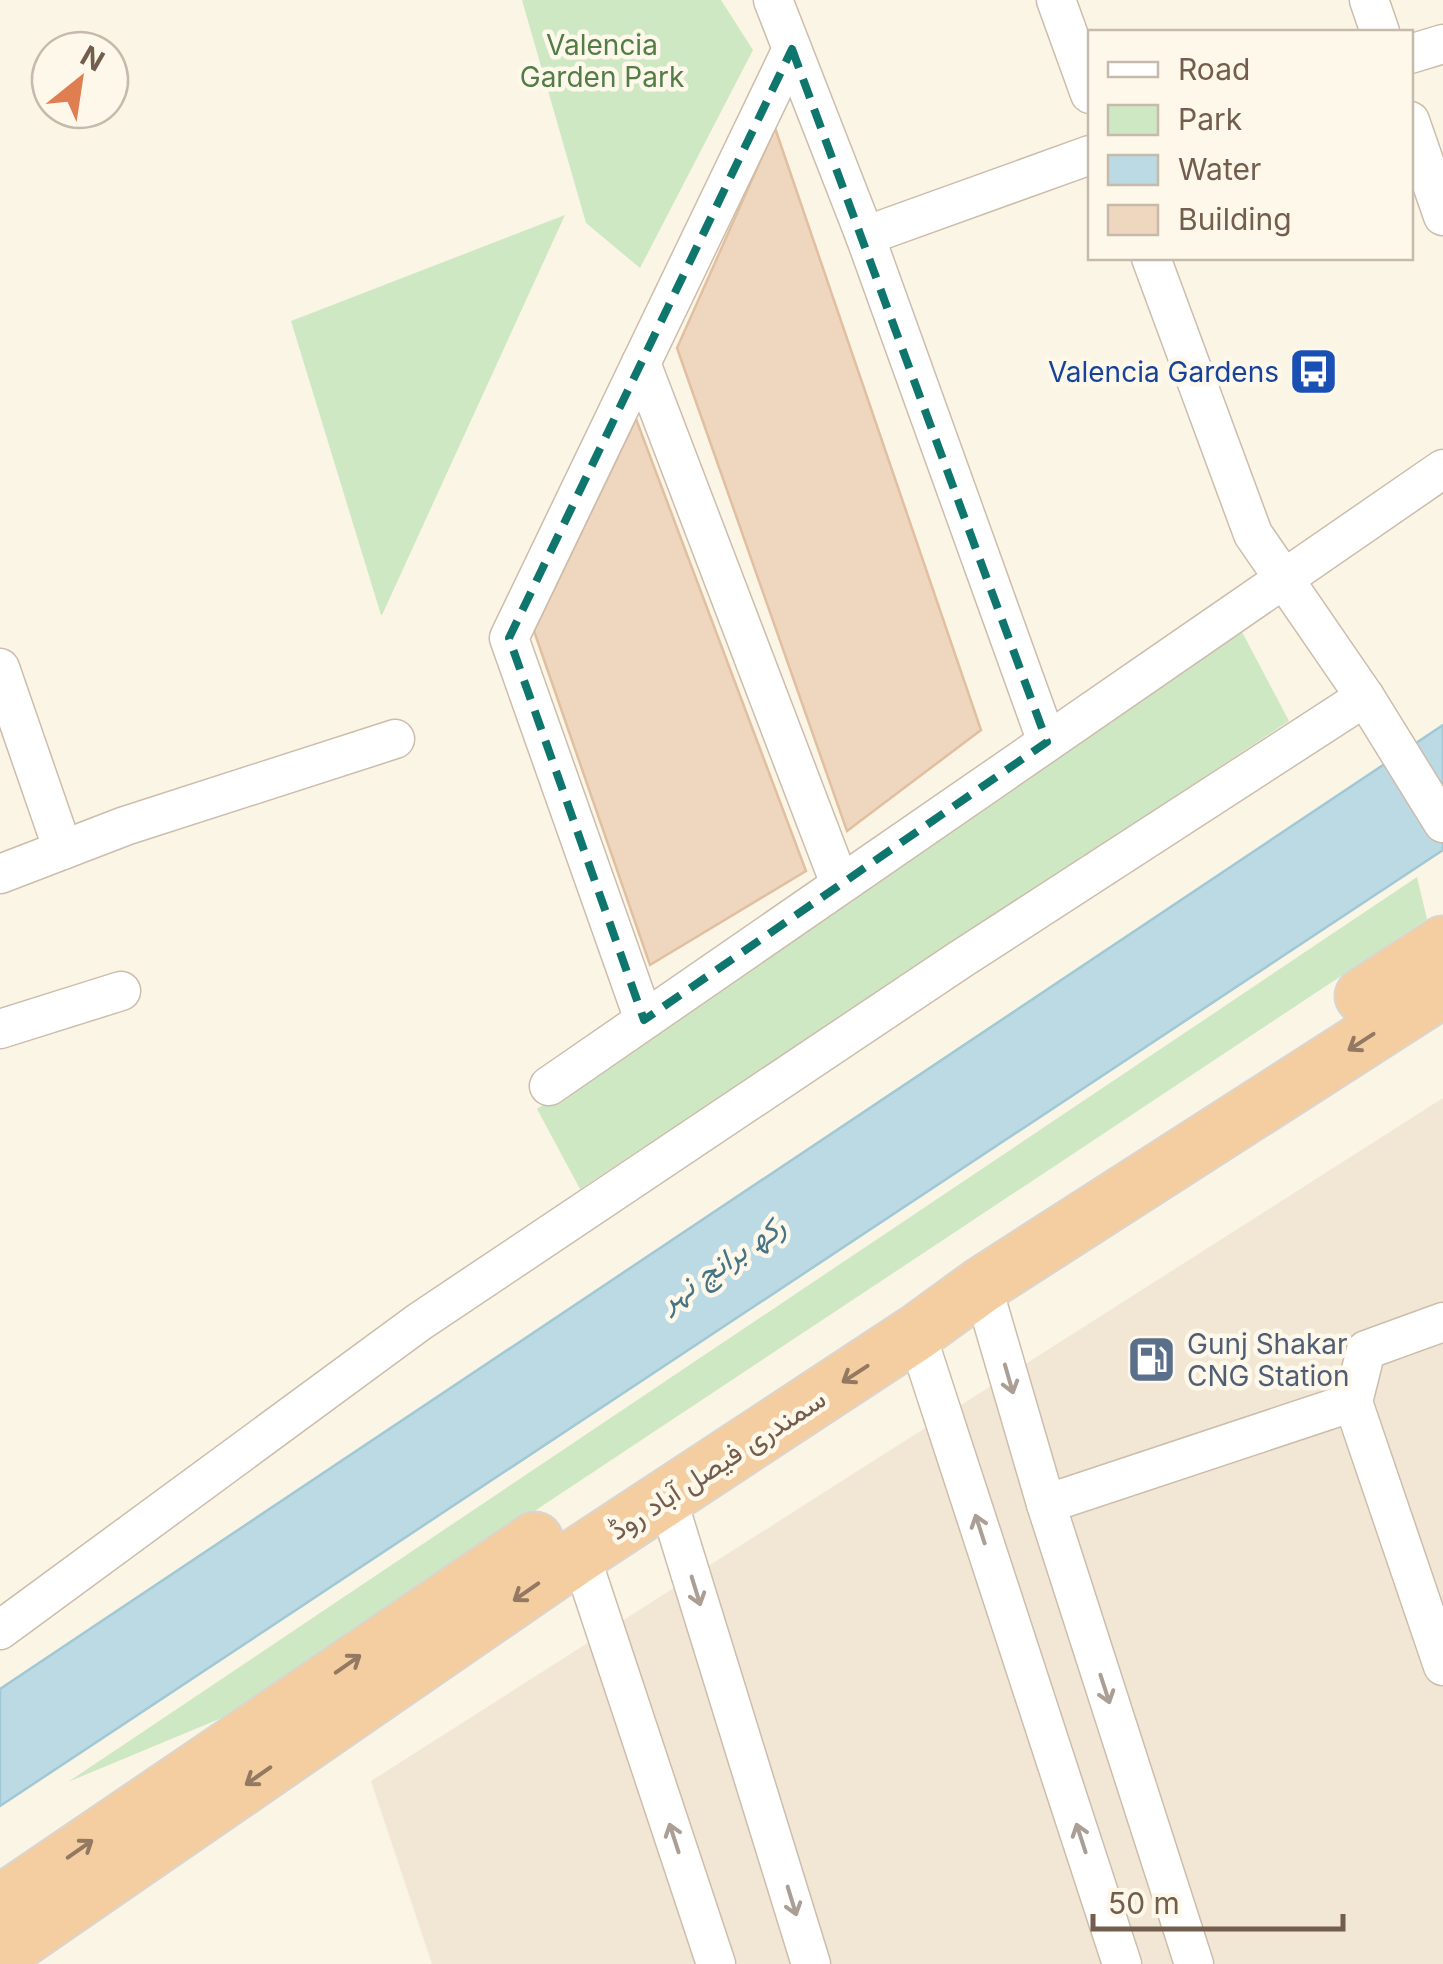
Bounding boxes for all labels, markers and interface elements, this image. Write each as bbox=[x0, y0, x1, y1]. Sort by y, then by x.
park label: Valencia Garden Park bbox=[520, 28, 684, 94]
north arrow bbox=[30, 30, 130, 130]
legend bbox=[1088, 30, 1413, 260]
text: N bbox=[75, 38, 110, 78]
text: Road bbox=[1178, 51, 1250, 87]
text: Park bbox=[1178, 101, 1243, 137]
text: Water bbox=[1178, 151, 1261, 187]
text: Building bbox=[1178, 201, 1292, 237]
bus stop icon: Valencia Gardens bbox=[1288, 346, 1340, 398]
place label: Valencia Gardens bbox=[1048, 355, 1279, 389]
one-way arrow bbox=[1347, 1032, 1376, 1052]
water label: رکھ برانچ نہر bbox=[650, 1207, 793, 1322]
place label: Gunj Shakar CNG Station bbox=[1187, 1327, 1350, 1393]
fuel station icon: Gunj Shakar CNG Station bbox=[1126, 1334, 1178, 1386]
one-way arrow bbox=[1001, 1362, 1019, 1394]
one-way arrow bbox=[841, 1363, 870, 1384]
street label: سمندری فیصل آباد روڈ bbox=[602, 1381, 832, 1548]
one-way arrow bbox=[970, 1514, 988, 1545]
one-way arrow bbox=[688, 1575, 706, 1606]
one-way arrow bbox=[512, 1581, 540, 1602]
one-way arrow bbox=[334, 1654, 361, 1675]
one-way arrow bbox=[1098, 1673, 1116, 1704]
one-way arrow bbox=[245, 1765, 272, 1786]
one-way arrow bbox=[664, 1823, 682, 1855]
one-way arrow bbox=[1070, 1823, 1088, 1854]
one-way arrow bbox=[66, 1839, 94, 1860]
scale bar bbox=[1093, 1869, 1343, 1931]
one-way arrow bbox=[784, 1885, 802, 1917]
text: 50 m bbox=[1108, 1885, 1180, 1921]

